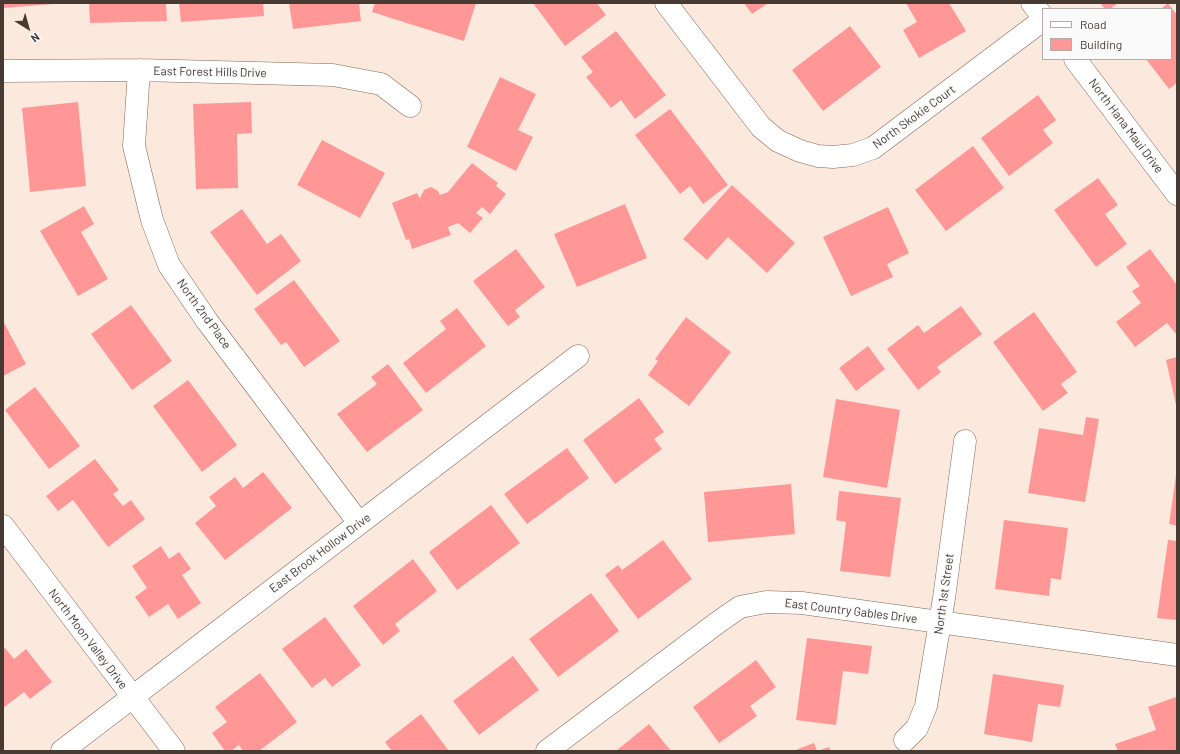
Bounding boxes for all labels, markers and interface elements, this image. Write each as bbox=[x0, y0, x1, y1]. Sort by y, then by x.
north arrow bbox=[8, 8, 48, 48]
legend bbox=[1042, 8, 1172, 60]
text: Road bbox=[1080, 17, 1107, 31]
text: N bbox=[29, 31, 42, 45]
text: Building bbox=[1080, 37, 1122, 51]
street label: East Forest Hills Drive bbox=[153, 64, 267, 80]
street label: North Hana Maui Drive bbox=[1086, 76, 1166, 176]
street label: North Skokie Court bbox=[870, 82, 958, 152]
street label: North 2nd Place bbox=[174, 276, 234, 352]
street label: East Brook Hollow Drive bbox=[266, 510, 374, 596]
street label: North 1st Street bbox=[931, 552, 957, 636]
street label: North Moon Valley Drive bbox=[46, 586, 130, 692]
street label: East Country Gables Drive bbox=[784, 596, 918, 626]

